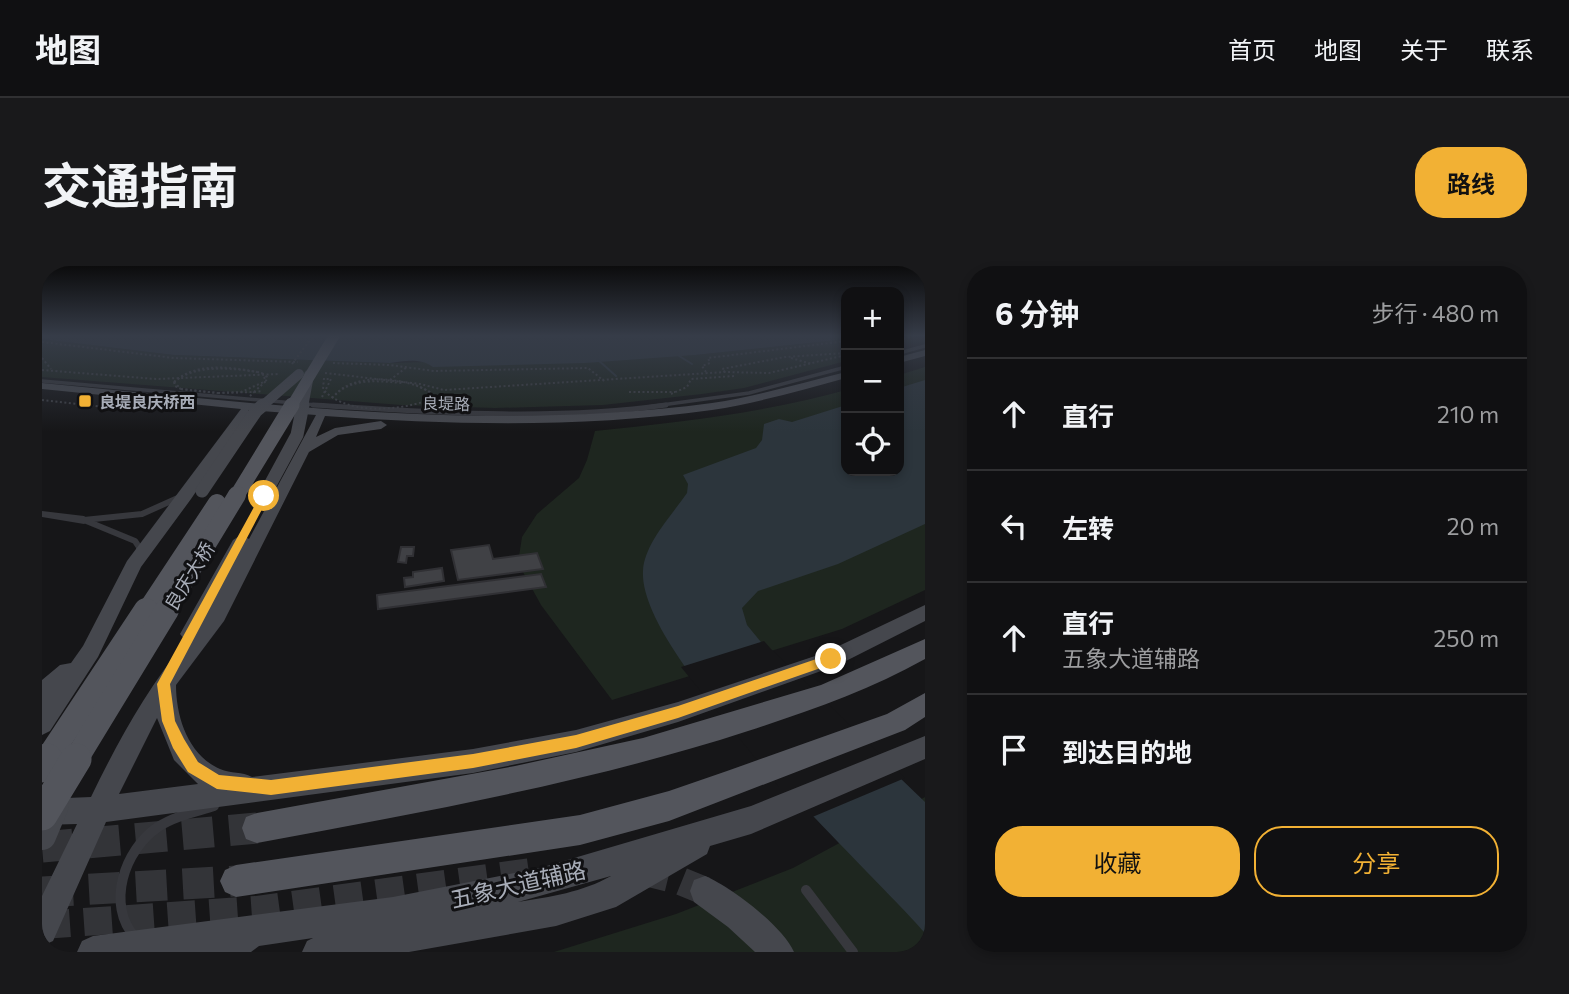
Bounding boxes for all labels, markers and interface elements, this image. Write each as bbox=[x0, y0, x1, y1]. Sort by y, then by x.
text: 地图 bbox=[35, 28, 101, 69]
text: 首页 bbox=[1228, 35, 1276, 64]
text: 地图 bbox=[1314, 35, 1362, 64]
text: 关于 bbox=[1400, 35, 1448, 64]
text: 联系 bbox=[1486, 35, 1534, 64]
button: 路线 bbox=[1415, 147, 1527, 218]
text: 交通指南 bbox=[42, 154, 238, 214]
map controls bbox=[841, 287, 904, 476]
button: + bbox=[841, 287, 904, 350]
text: 6 分钟 bbox=[995, 294, 1079, 331]
text: 步行 · 480 m bbox=[1372, 299, 1499, 327]
button: − bbox=[841, 350, 904, 413]
place label: 良堤良庆桥西 bbox=[99, 392, 195, 411]
marker: 良堤良庆桥西 bbox=[77, 393, 93, 409]
street label: 良堤路 bbox=[422, 393, 470, 413]
icon: ahead bbox=[995, 395, 1033, 433]
text: 直行 bbox=[1062, 400, 1114, 431]
text: 210 m bbox=[1437, 400, 1499, 428]
button: locate bbox=[841, 413, 904, 476]
route start bbox=[248, 480, 279, 511]
icon: left bbox=[995, 507, 1033, 545]
text: 左转 bbox=[1062, 512, 1114, 543]
text: 20 m bbox=[1447, 512, 1499, 540]
street label: 良庆大桥 bbox=[159, 538, 219, 614]
text: 直行 bbox=[1062, 607, 1114, 638]
icon: ahead bbox=[995, 619, 1033, 657]
text: 250 m bbox=[1434, 624, 1499, 652]
route end bbox=[815, 643, 846, 674]
text: 五象大道辅路 bbox=[1062, 644, 1200, 672]
icon: arrive bbox=[995, 731, 1033, 769]
text: 到达目的地 bbox=[1062, 736, 1192, 767]
button: 收藏 bbox=[995, 826, 1240, 897]
button: 分享 bbox=[1254, 826, 1499, 897]
street label: 五象大道辅路 bbox=[448, 855, 588, 913]

